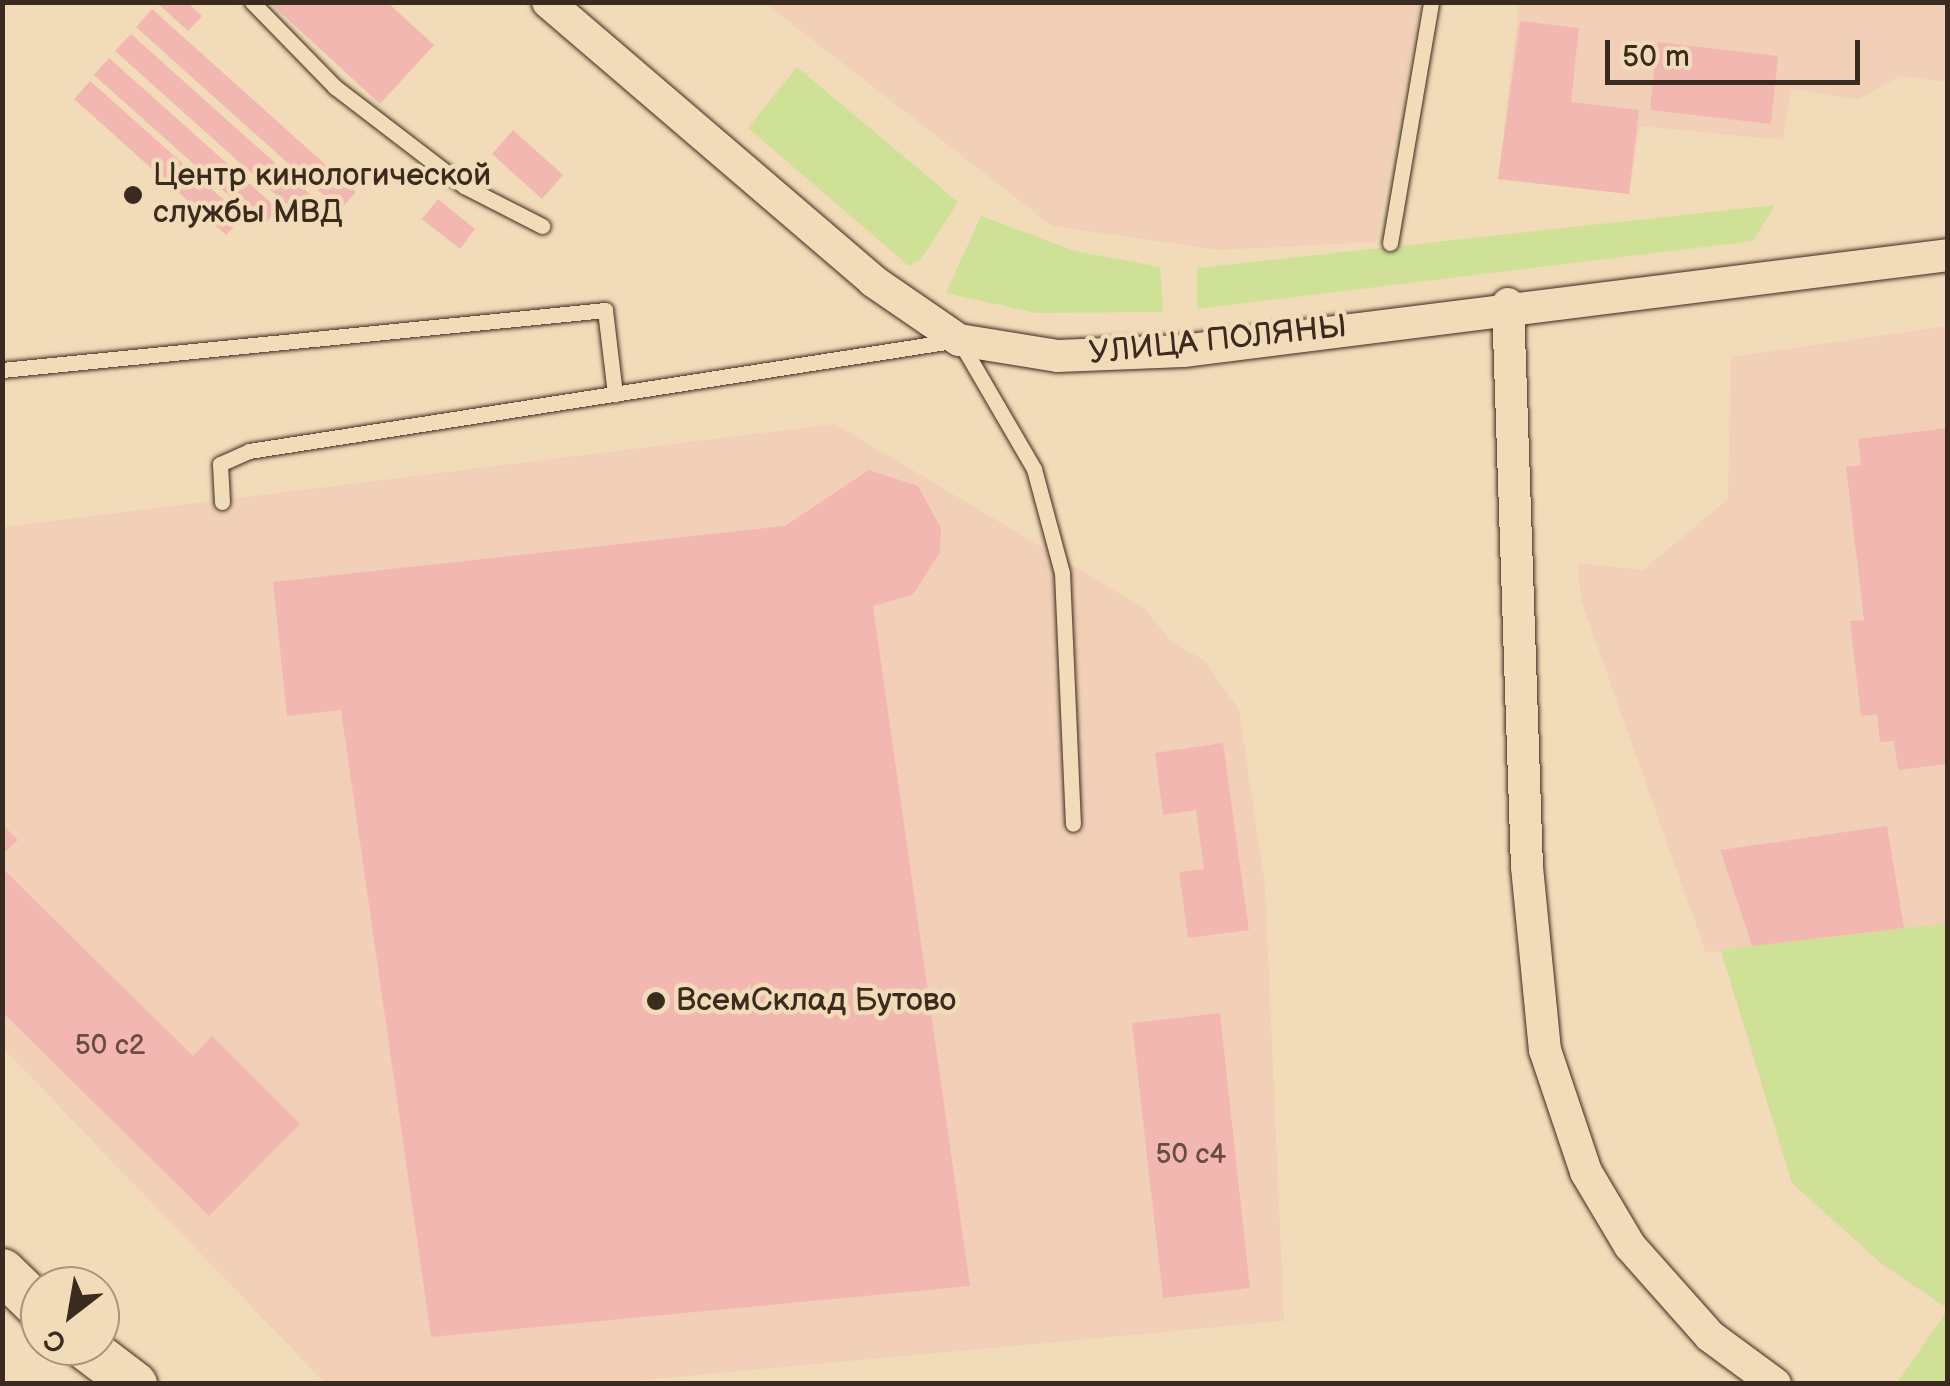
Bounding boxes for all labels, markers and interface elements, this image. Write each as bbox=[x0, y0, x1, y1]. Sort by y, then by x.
scale bar bbox=[1610, 20, 1865, 82]
text: 50 m bbox=[1622, 39, 1690, 75]
place label: Центр кинологической службы МВД bbox=[153, 158, 491, 233]
marker: Центр кинологической службы МВД bbox=[122, 184, 144, 206]
street label: УЛИЦА ПОЛЯНЫ bbox=[1087, 308, 1349, 374]
place label: ВсемСклад Бутово bbox=[676, 982, 956, 1020]
marker: ВсемСклад Бутово bbox=[645, 990, 667, 1012]
house number: 50 с2 bbox=[75, 1029, 145, 1063]
house number: 50 с4 bbox=[1156, 1138, 1226, 1172]
north arrow bbox=[20, 1266, 120, 1366]
text: С bbox=[38, 1321, 72, 1360]

